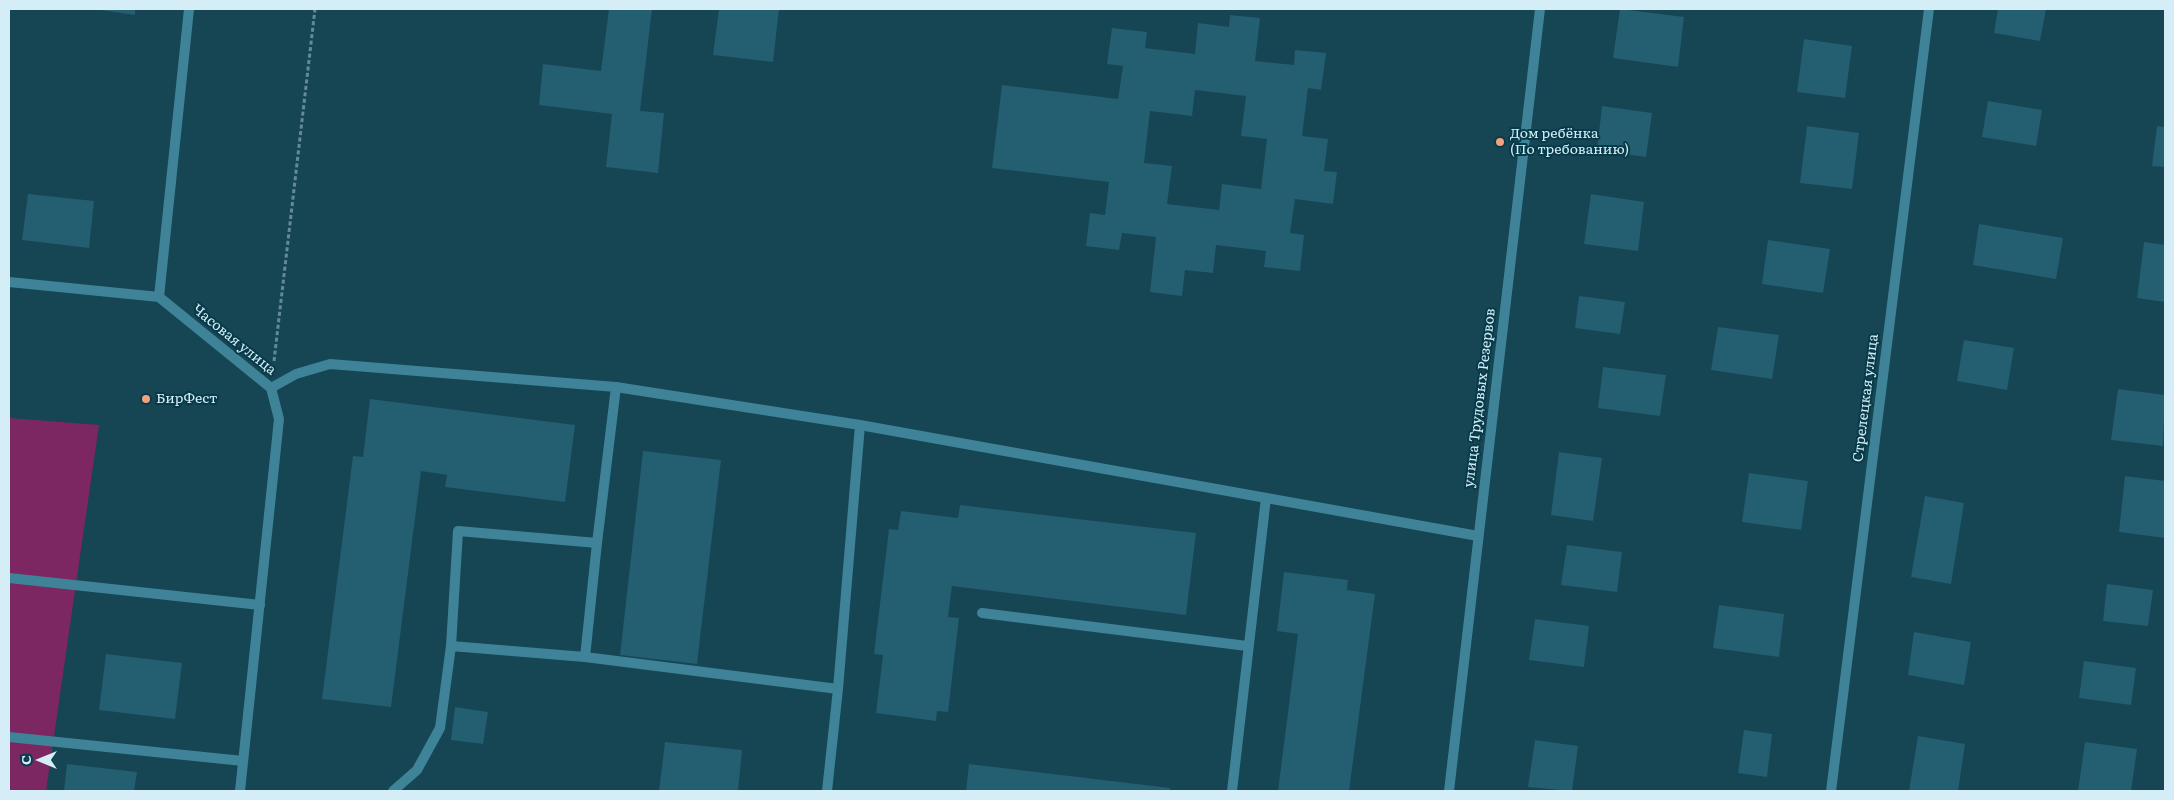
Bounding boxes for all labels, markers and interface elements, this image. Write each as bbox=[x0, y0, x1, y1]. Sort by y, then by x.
place label: Дом ребёнка (По требованию) bbox=[1510, 126, 1629, 158]
marker: Дом ребёнка (По требованию) bbox=[1494, 136, 1506, 148]
street label: Часовая улица bbox=[189, 301, 279, 379]
street label: улица Трудовых Резервов bbox=[1461, 307, 1499, 489]
street label: Стрелецкая улица bbox=[1850, 333, 1882, 463]
place label: БирФест bbox=[156, 391, 217, 407]
marker: БирФест bbox=[140, 393, 152, 405]
north arrow bbox=[15, 735, 65, 785]
text: С bbox=[15, 755, 35, 765]

